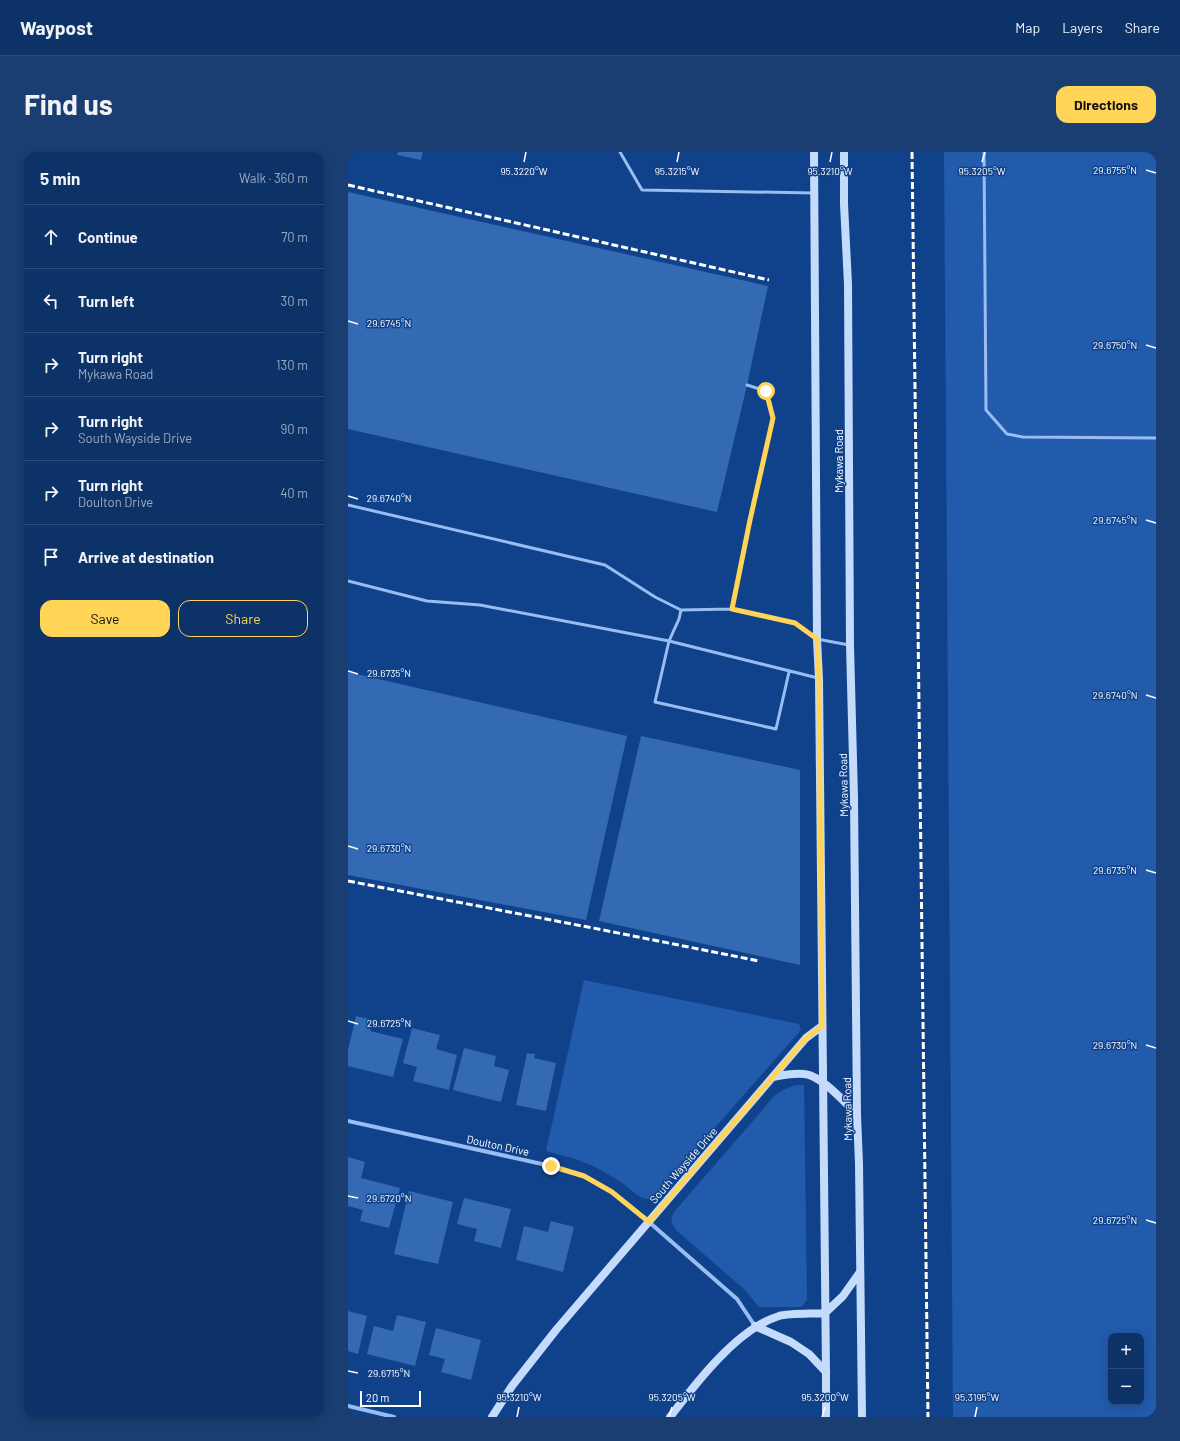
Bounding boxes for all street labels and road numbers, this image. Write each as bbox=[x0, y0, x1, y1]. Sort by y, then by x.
street label: Mykawa Road bbox=[832, 429, 845, 493]
street label: Mykawa Road bbox=[836, 753, 850, 817]
street label: Mykawa Road bbox=[840, 1077, 854, 1141]
street label: South Wayside Drive bbox=[646, 1124, 720, 1206]
street label: Doulton Drive bbox=[465, 1132, 531, 1158]

